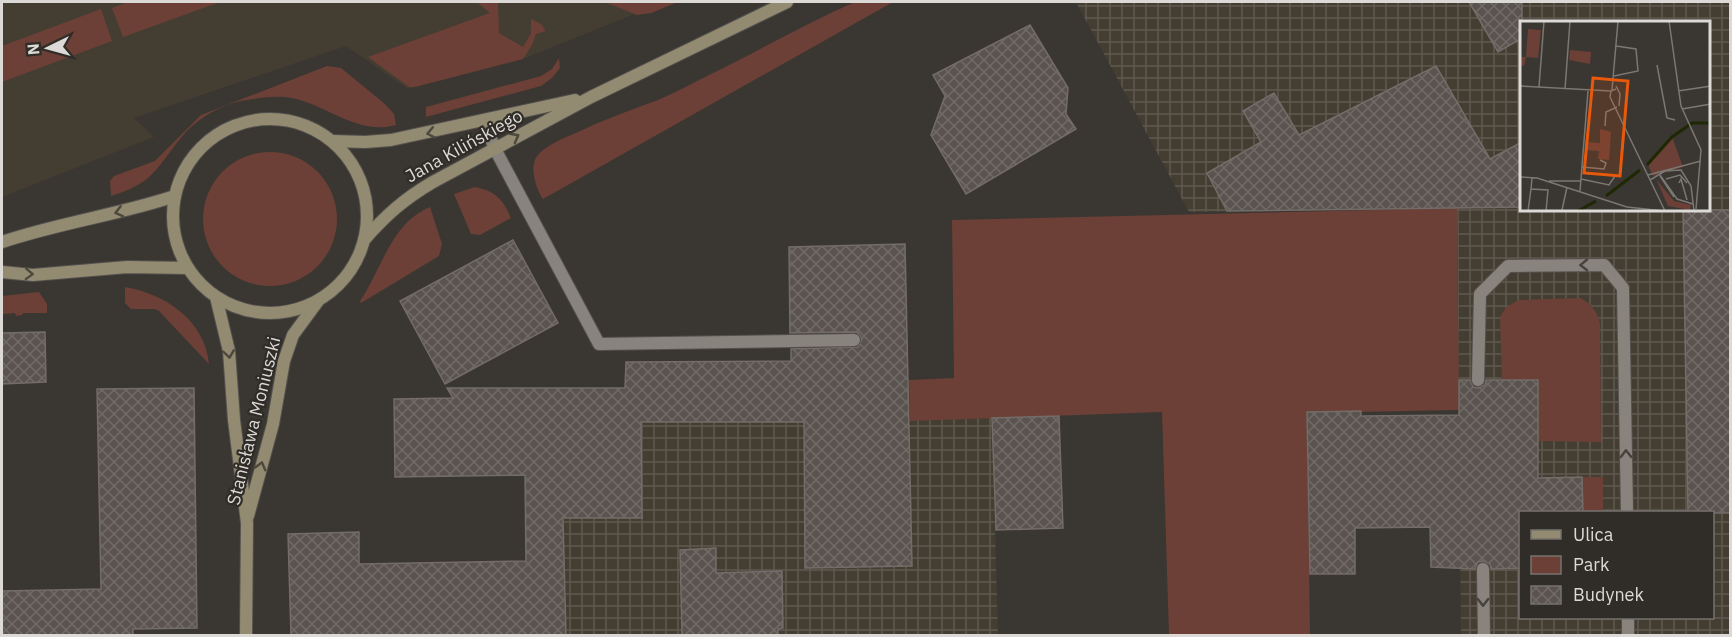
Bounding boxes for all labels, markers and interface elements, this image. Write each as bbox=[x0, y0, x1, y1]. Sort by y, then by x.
north arrow bbox=[18, 18, 78, 78]
inset map bbox=[1520, 21, 1711, 212]
text: N bbox=[23, 43, 44, 56]
street label: Jana Kilińskiego bbox=[401, 104, 526, 187]
one-way arrow bbox=[427, 126, 437, 139]
one-way arrow bbox=[509, 133, 520, 144]
one-way arrow bbox=[114, 205, 124, 218]
one-way arrow bbox=[1580, 259, 1589, 271]
one-way arrow bbox=[24, 267, 33, 280]
street label: Stanisława Moniuszki bbox=[221, 334, 286, 507]
one-way arrow bbox=[223, 350, 235, 359]
one-way arrow bbox=[1620, 450, 1632, 459]
one-way arrow bbox=[254, 461, 267, 471]
legend bbox=[1519, 511, 1714, 619]
text: Ulica bbox=[1573, 523, 1614, 546]
text: Park bbox=[1573, 553, 1610, 576]
text: Budynek bbox=[1573, 583, 1645, 606]
one-way arrow bbox=[1477, 598, 1489, 607]

